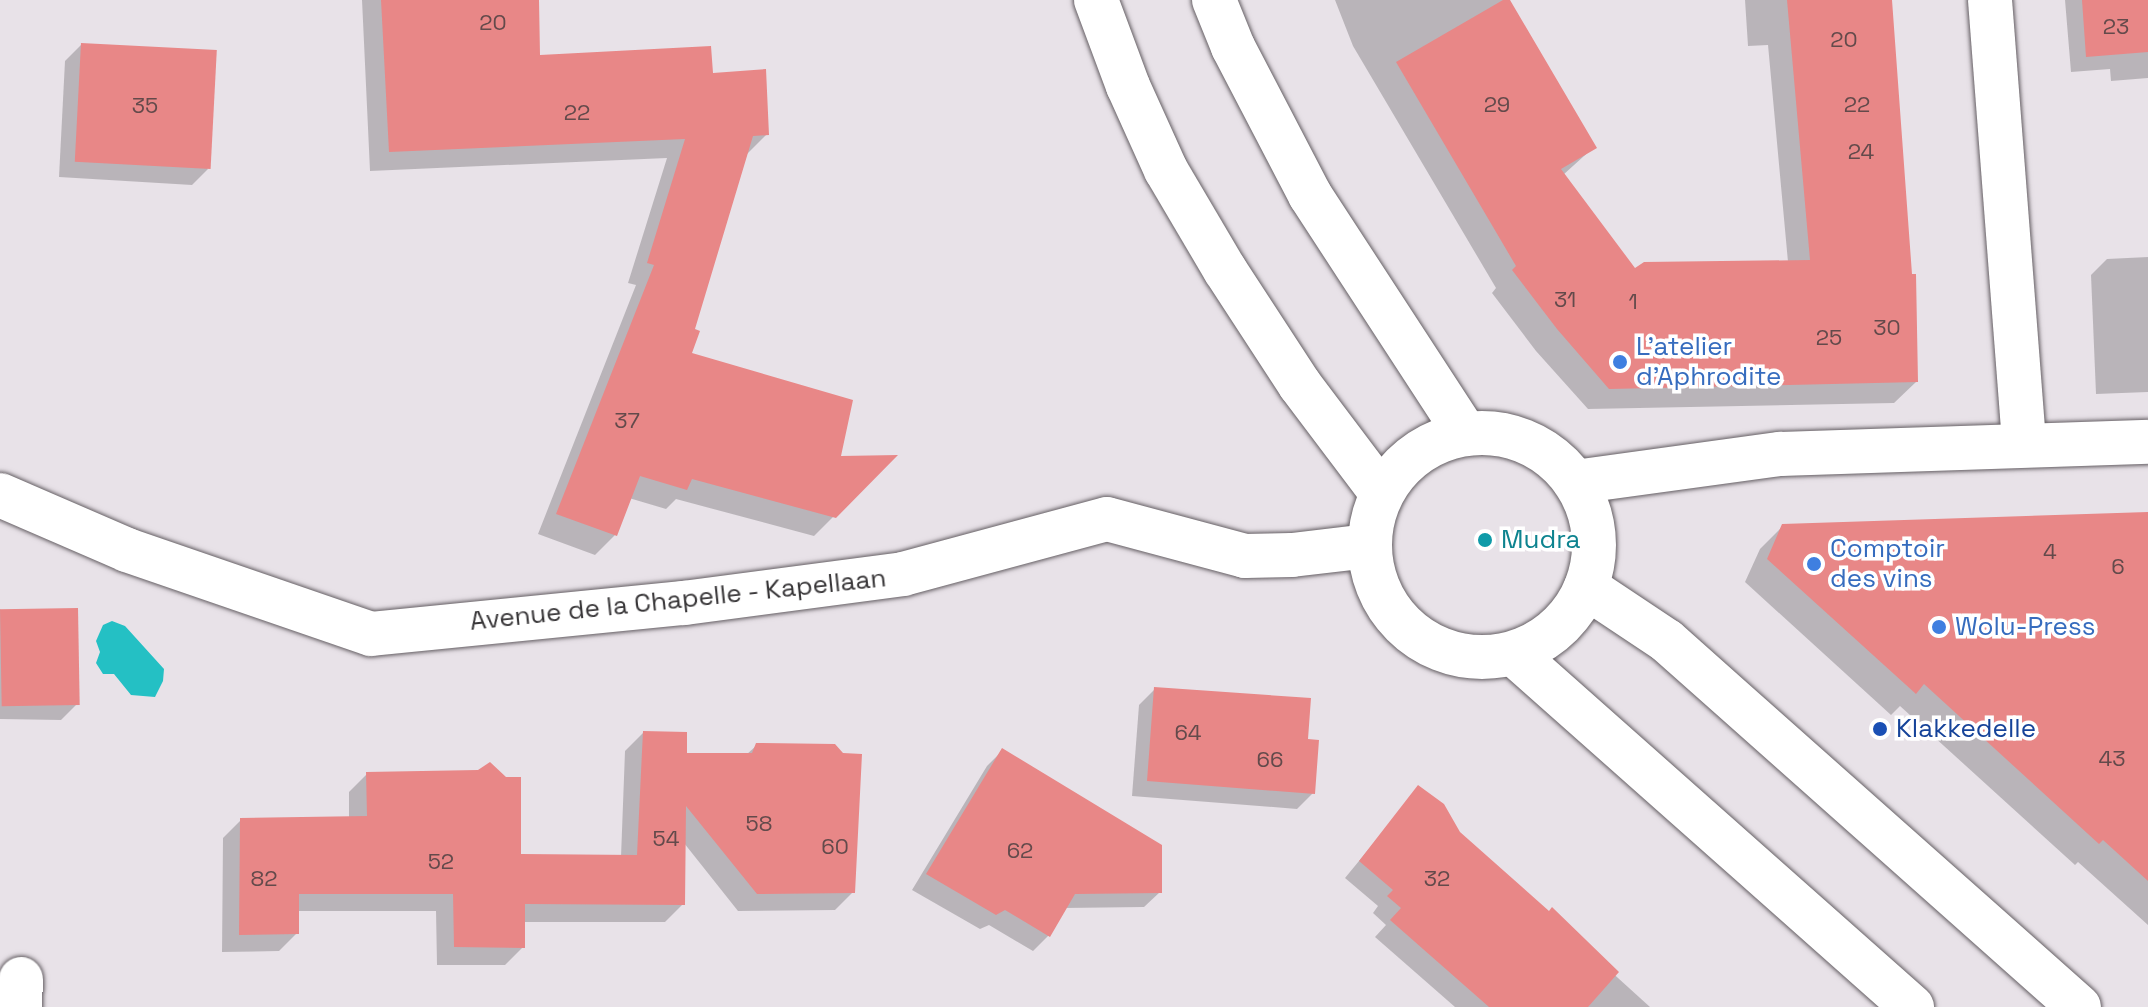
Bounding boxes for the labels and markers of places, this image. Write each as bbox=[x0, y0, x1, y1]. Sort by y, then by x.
place label: L'atelier d'Aphrodite bbox=[1636, 331, 1781, 392]
marker: L'atelier d'Aphrodite bbox=[1611, 353, 1629, 371]
place label: Mudra bbox=[1501, 524, 1580, 556]
marker: Mudra bbox=[1476, 531, 1494, 549]
place label: Comptoir des vins bbox=[1830, 533, 1945, 594]
marker: Comptoir des vins bbox=[1805, 555, 1823, 573]
place label: Wolu-Press bbox=[1955, 611, 2095, 643]
marker: Wolu-Press bbox=[1930, 618, 1948, 636]
place label: Klakkedelle bbox=[1896, 713, 2036, 745]
marker: Klakkedelle bbox=[1871, 720, 1889, 738]

